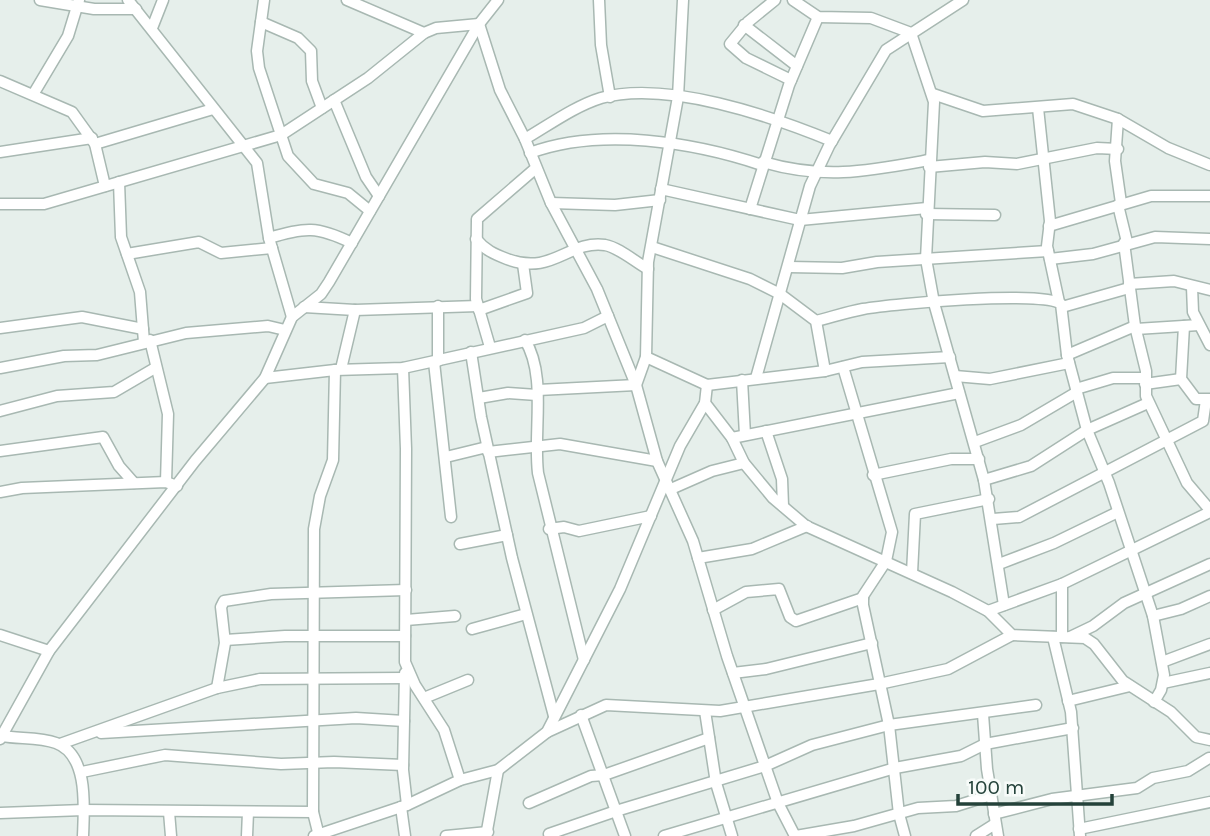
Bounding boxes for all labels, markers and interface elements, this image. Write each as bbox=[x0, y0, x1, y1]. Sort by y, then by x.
scale bar bbox=[958, 762, 1112, 806]
text: 100 m bbox=[968, 775, 1025, 799]

